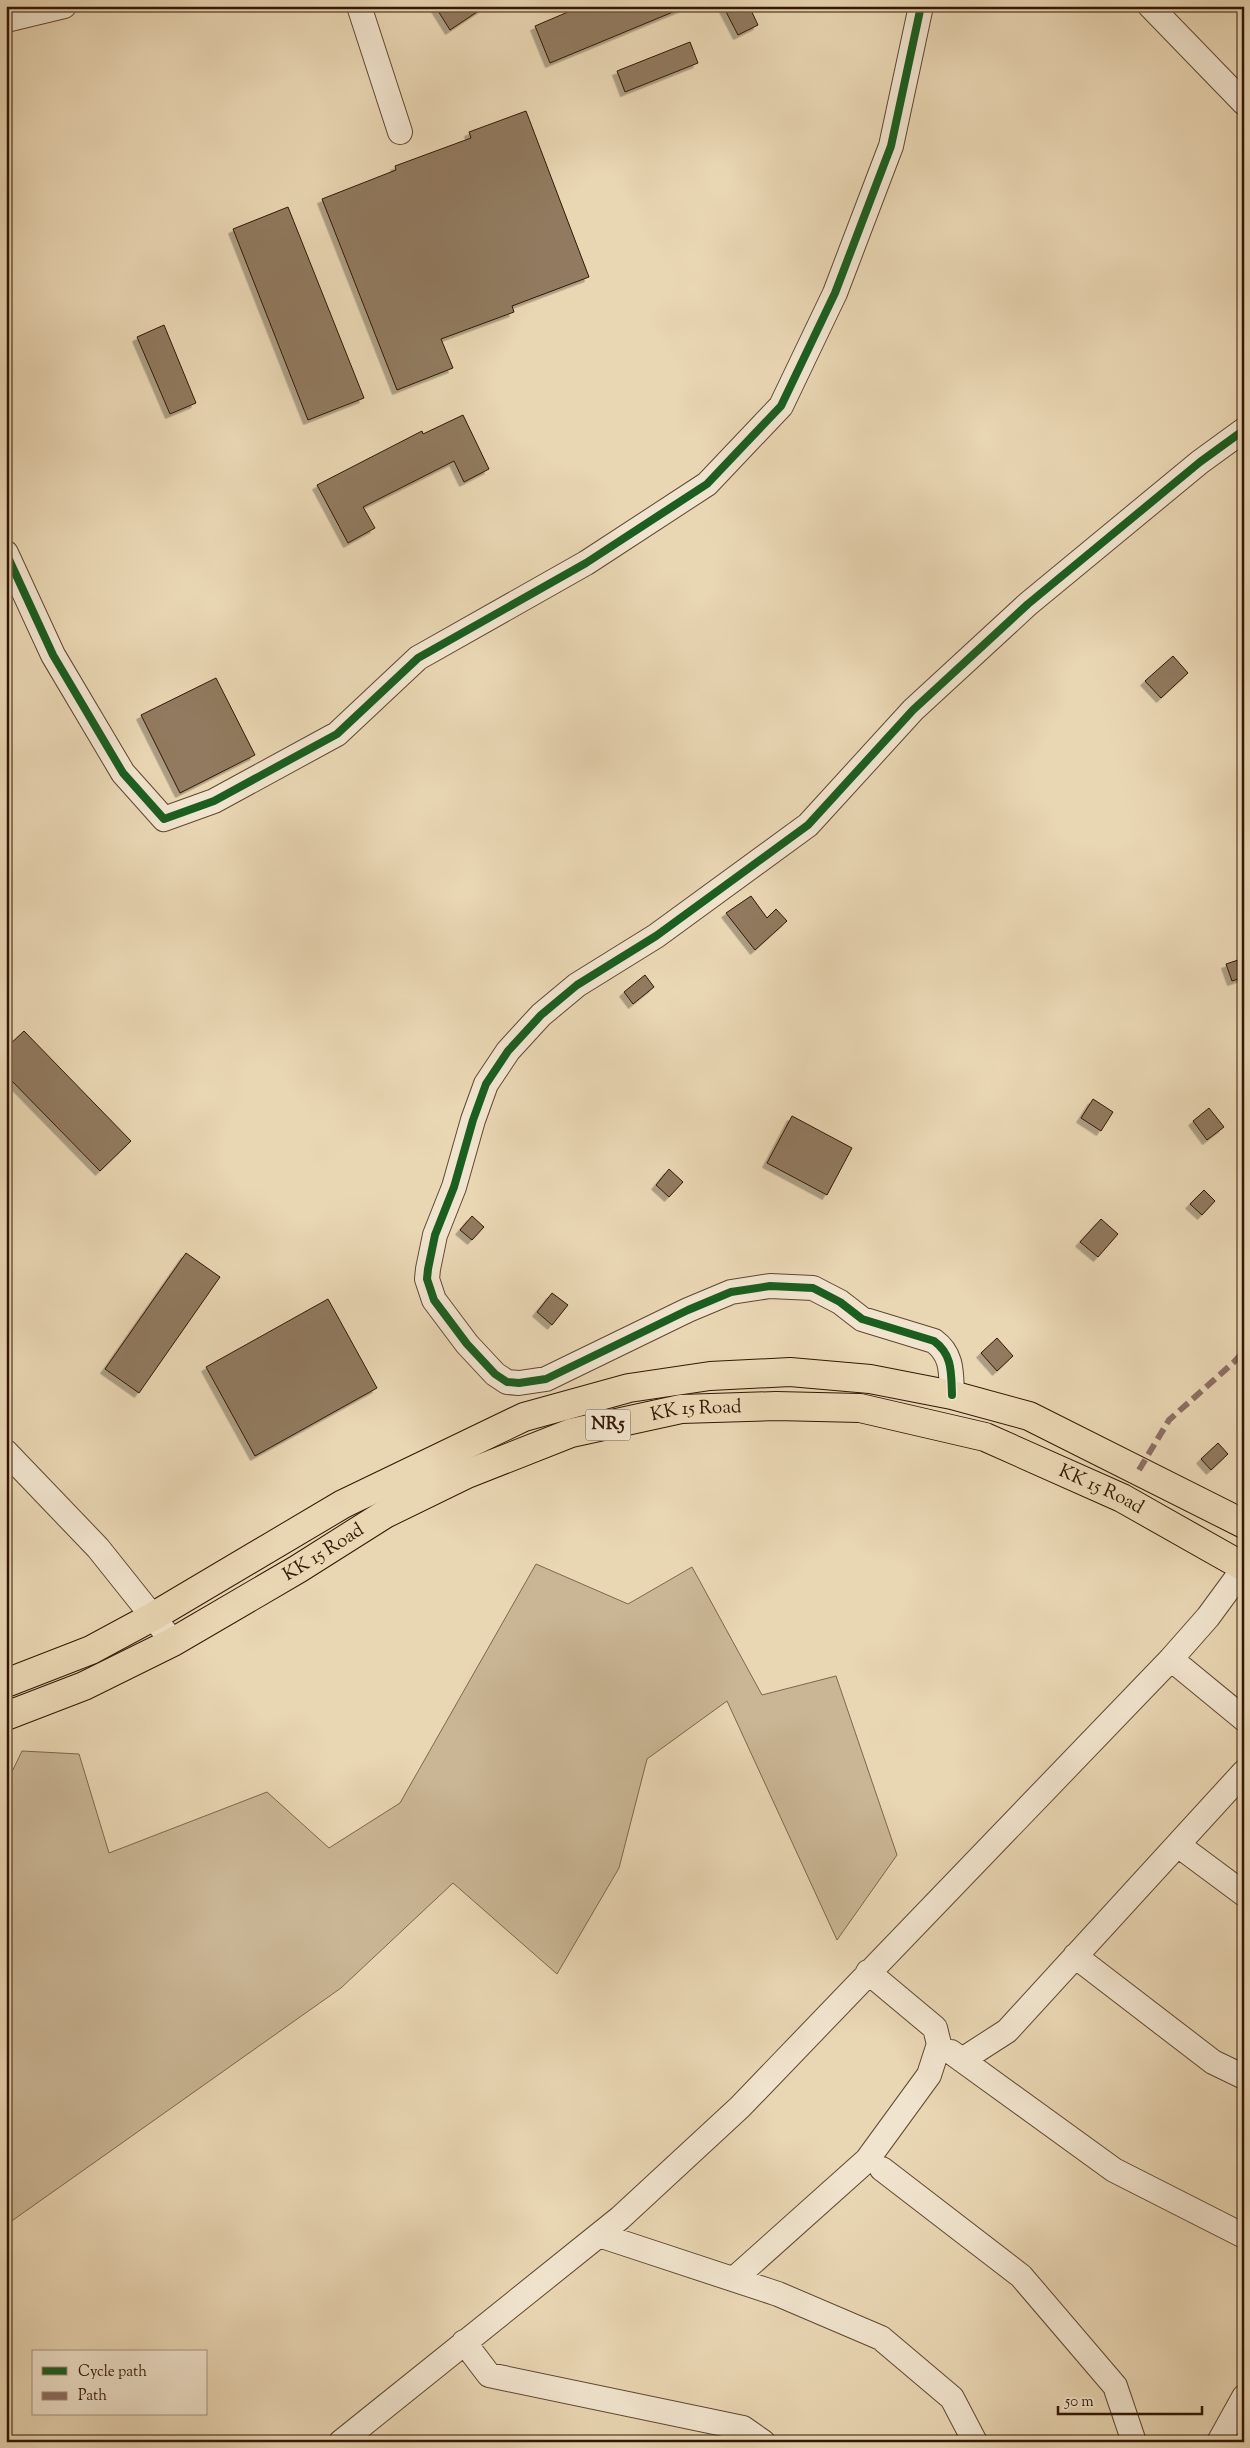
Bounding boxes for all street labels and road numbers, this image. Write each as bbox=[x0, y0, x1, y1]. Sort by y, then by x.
street label: KK 15 Road bbox=[648, 1394, 742, 1429]
road number: NR5 bbox=[586, 1410, 630, 1440]
street label: KK 15 Road bbox=[1054, 1458, 1149, 1521]
street label: KK 15 Road bbox=[278, 1517, 370, 1588]

